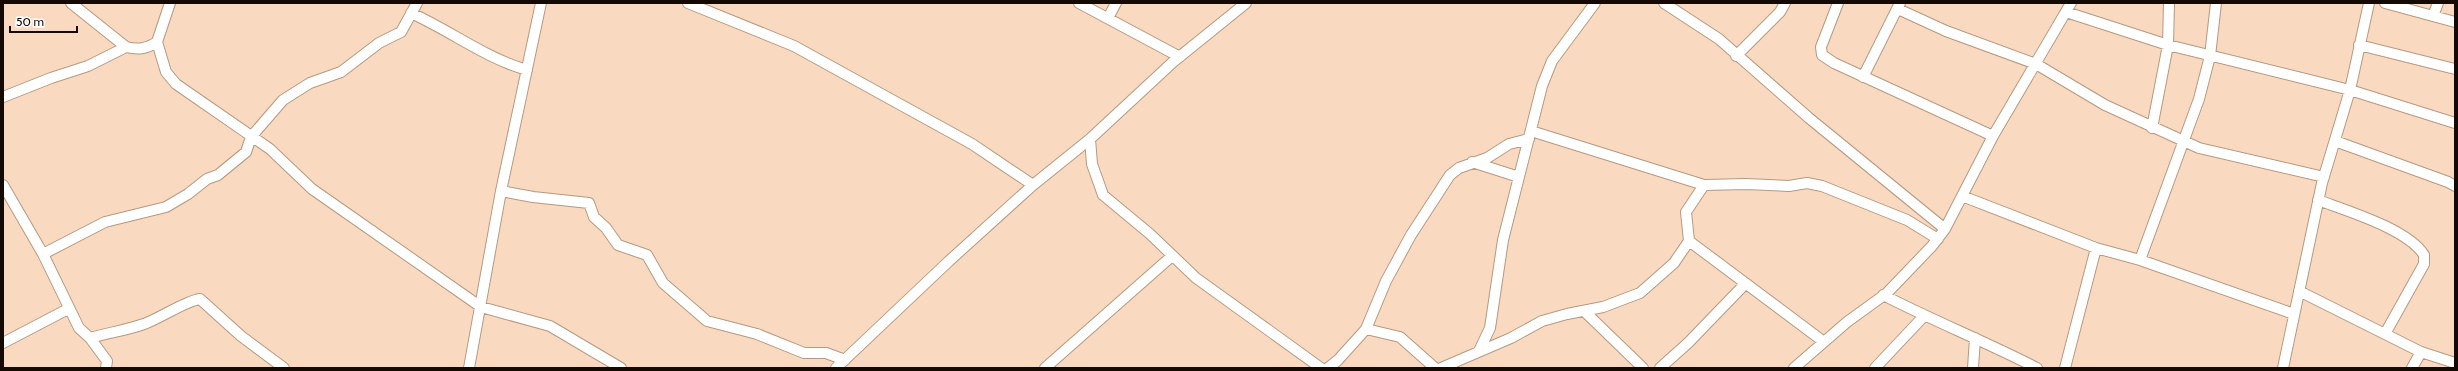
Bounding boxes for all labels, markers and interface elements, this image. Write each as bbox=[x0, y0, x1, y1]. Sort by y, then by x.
scale bar bbox=[10, 8, 77, 34]
text: 50 m bbox=[16, 14, 44, 29]

